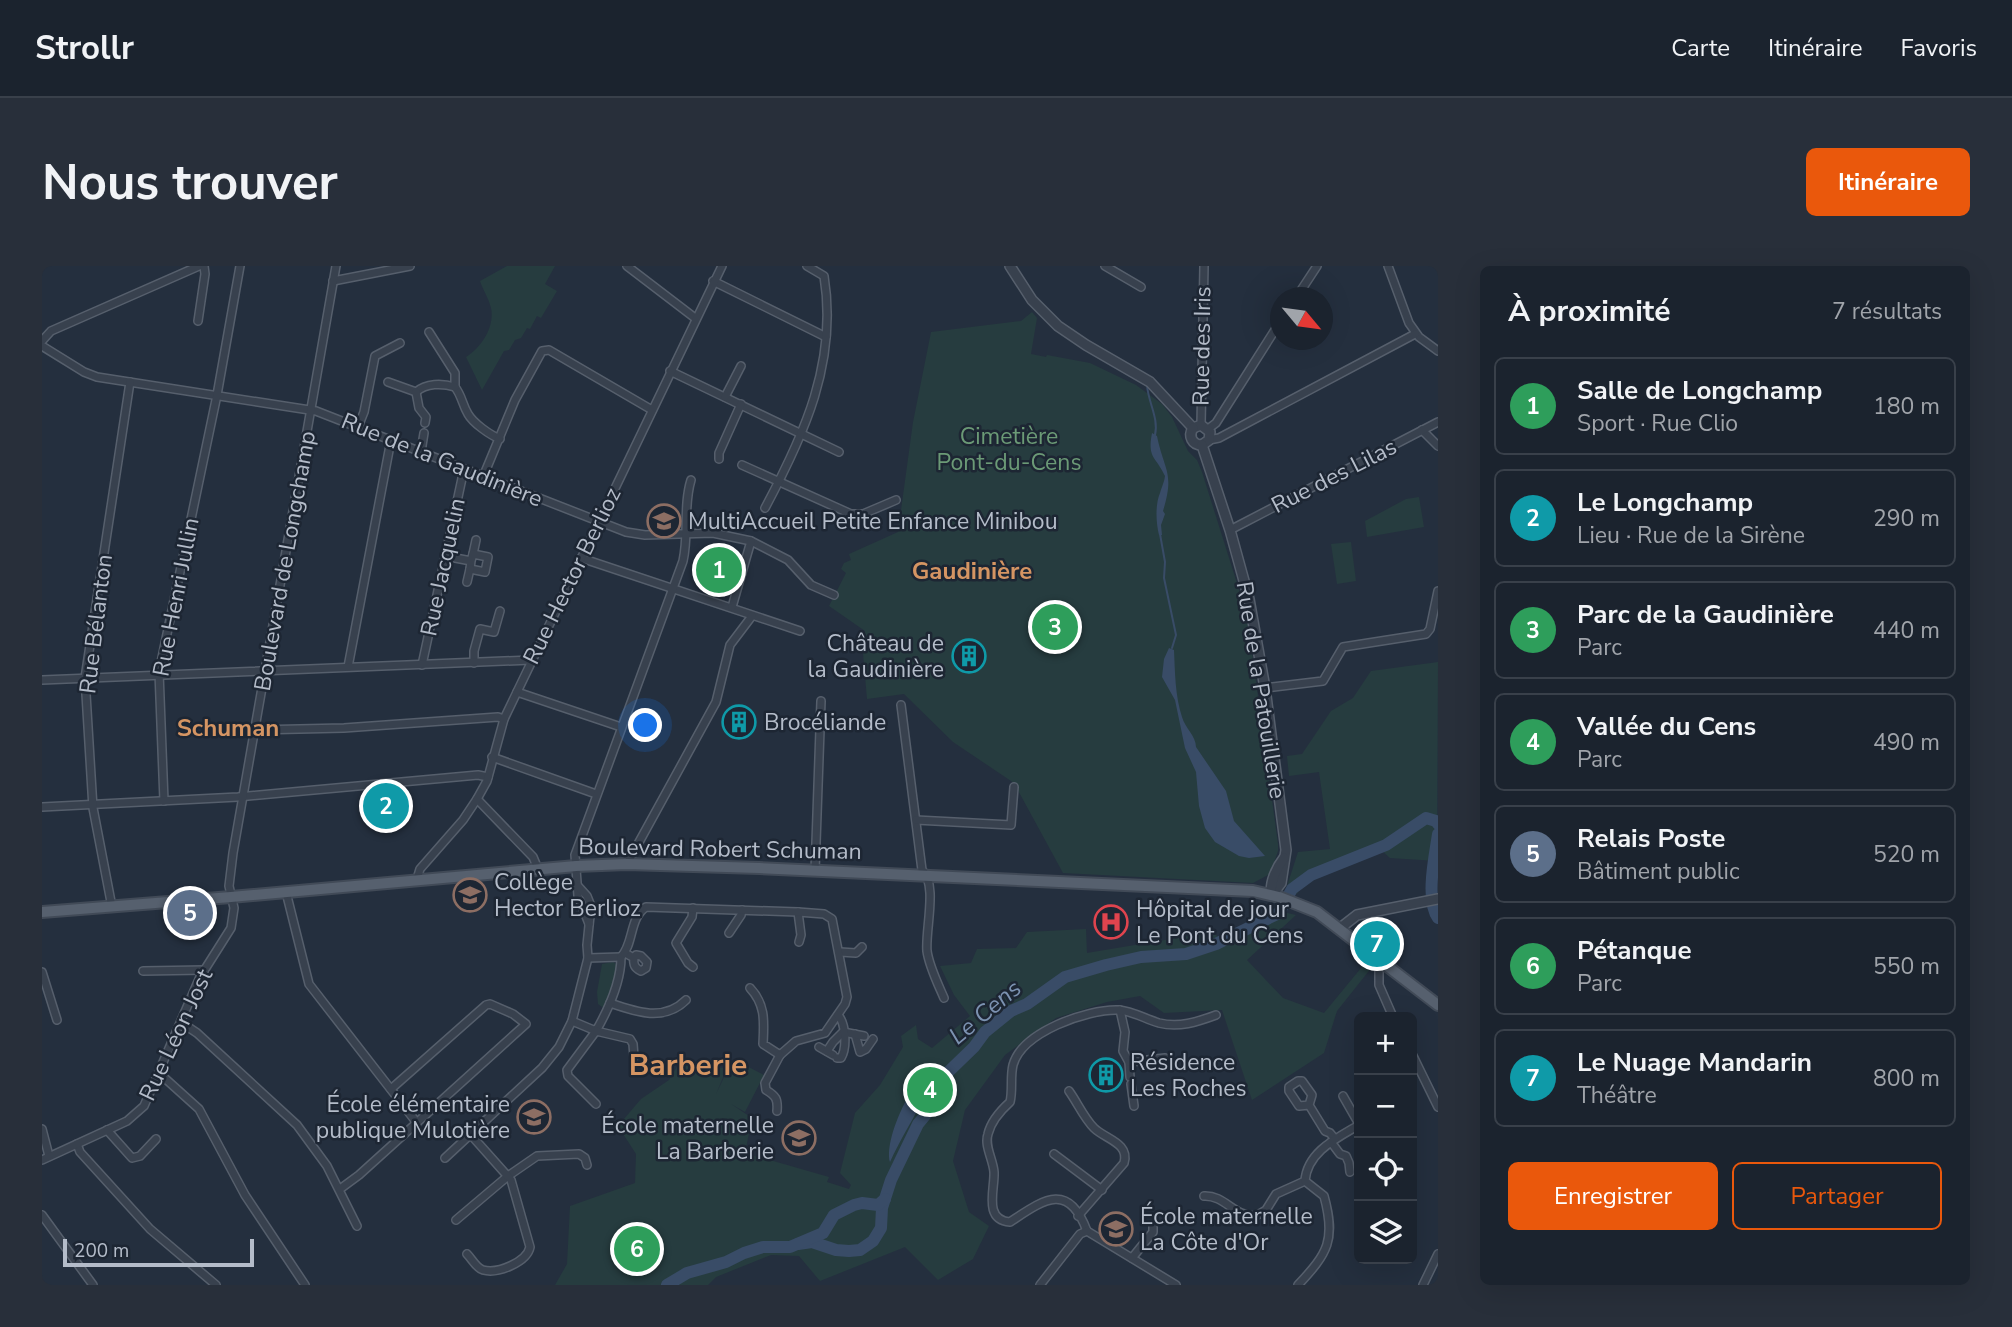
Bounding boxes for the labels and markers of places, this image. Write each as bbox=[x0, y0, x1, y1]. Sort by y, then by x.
school or university icon: MultiAccueil Petite Enfance Minibou bbox=[645, 502, 683, 540]
place label: MultiAccueil Petite Enfance Minibou bbox=[688, 506, 1058, 537]
pin: 1 bbox=[696, 544, 742, 596]
pin: 3 bbox=[1032, 601, 1078, 653]
place label: Château de la Gaudinière bbox=[808, 628, 944, 685]
building icon: Château de la Gaudinière bbox=[950, 637, 988, 675]
building icon: Brocéliande bbox=[720, 703, 758, 741]
place label: Brocéliande bbox=[764, 707, 886, 738]
pin: 2 bbox=[363, 780, 409, 832]
place label: Collège Hector Berlioz bbox=[494, 867, 641, 924]
school or university icon: Collège Hector Berlioz bbox=[451, 876, 489, 914]
pin: 5 bbox=[167, 887, 213, 939]
place label: Hôpital de jour Le Pont du Cens bbox=[1136, 894, 1304, 951]
hospital icon: Hôpital de jour Le Pont du Cens bbox=[1092, 903, 1130, 941]
pin: 7 bbox=[1354, 918, 1400, 970]
place label: Résidence Les Roches bbox=[1130, 1047, 1247, 1104]
building icon: Résidence Les Roches bbox=[1087, 1056, 1125, 1094]
pin: 4 bbox=[907, 1064, 953, 1116]
place label: École élémentaire publique Mulotière bbox=[316, 1089, 510, 1146]
school or university icon: École élémentaire publique Mulotière bbox=[515, 1098, 553, 1136]
place label: École maternelle La Barberie bbox=[601, 1110, 774, 1167]
school or university icon: École maternelle La Barberie bbox=[780, 1119, 818, 1157]
place label: École maternelle La Côte d'Or bbox=[1140, 1201, 1313, 1258]
school or university icon: École maternelle La Côte d'Or bbox=[1097, 1210, 1135, 1248]
pin: 6 bbox=[614, 1223, 660, 1275]

